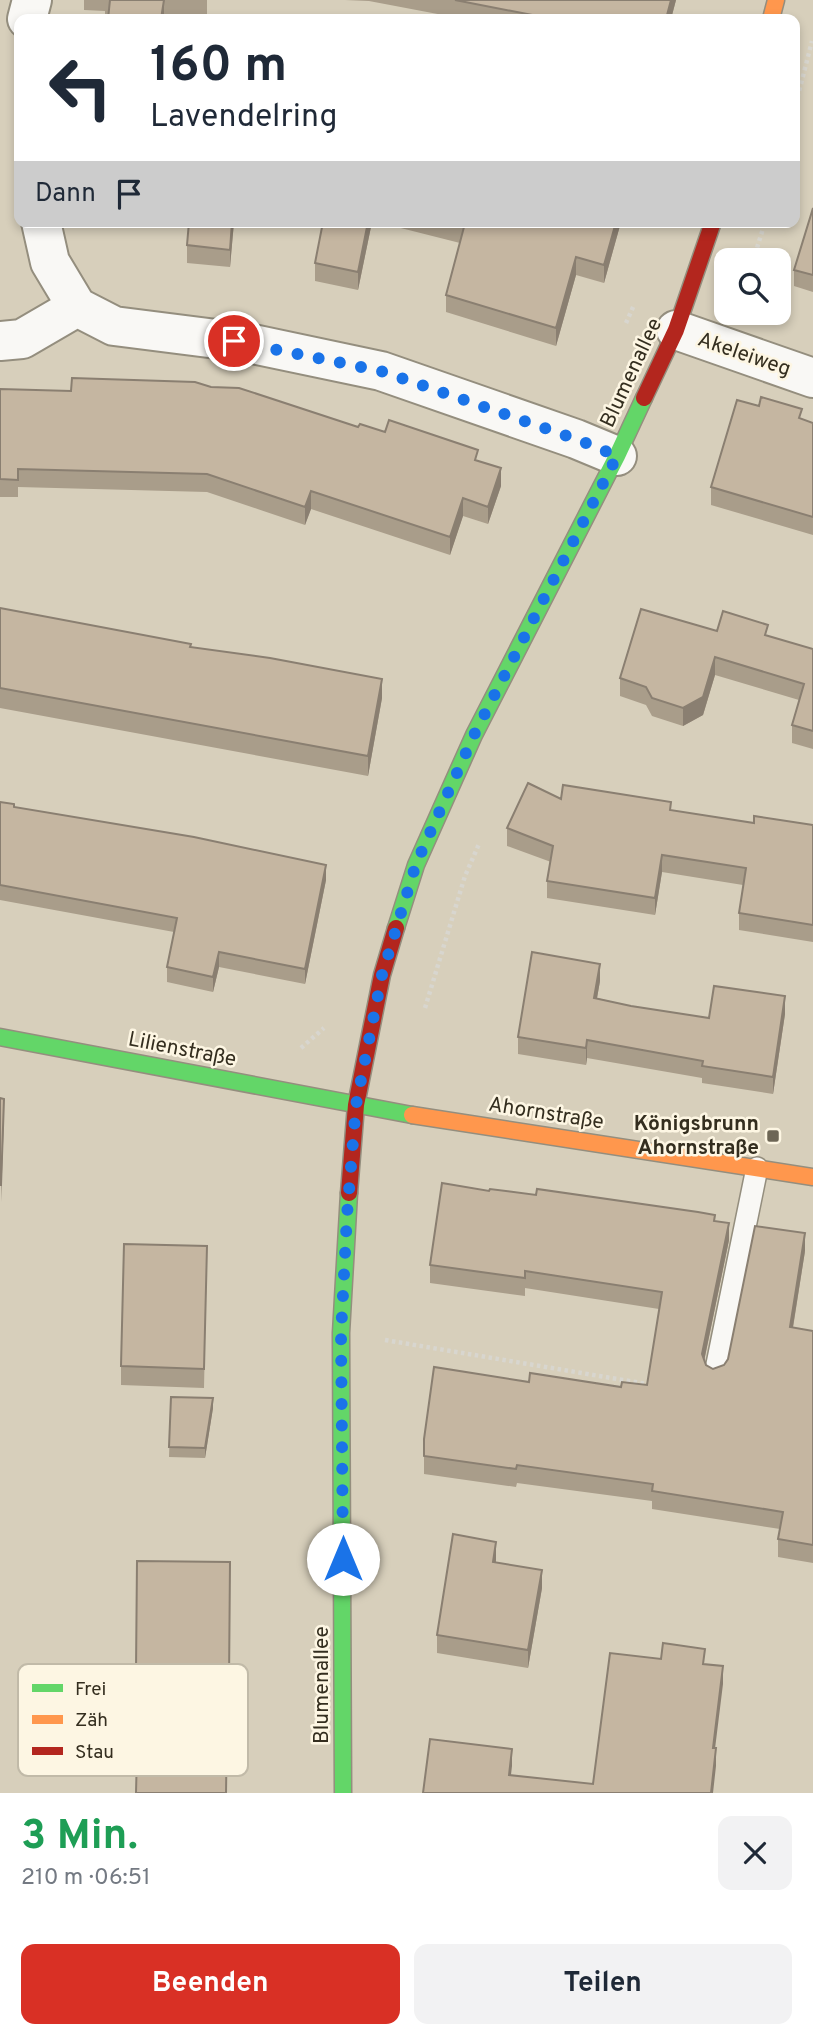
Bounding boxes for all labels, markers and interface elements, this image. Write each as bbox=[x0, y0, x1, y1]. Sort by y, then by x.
text: 160 m bbox=[150, 37, 287, 99]
icon: left bbox=[35, 42, 126, 133]
text: Lavendelring bbox=[150, 98, 337, 138]
icon: arrive bbox=[110, 175, 148, 213]
text: Dann bbox=[35, 178, 96, 211]
map controls bbox=[714, 248, 791, 325]
button: search bbox=[714, 248, 791, 325]
pin bbox=[204, 311, 264, 371]
street label: Blumenallee bbox=[595, 314, 669, 432]
icon: arrive bbox=[215, 322, 253, 360]
street label: Akeleiweg bbox=[694, 327, 794, 383]
street label: Lilienstraße bbox=[126, 1026, 238, 1074]
street label: Ahornstraße bbox=[486, 1092, 606, 1136]
place label: Königsbrunn Ahornstraße bbox=[634, 1111, 759, 1162]
marker: Königsbrunn Ahornstraße bbox=[765, 1128, 781, 1144]
position arrow bbox=[306, 1522, 380, 1596]
street label: Blumenallee bbox=[309, 1626, 336, 1744]
legend bbox=[18, 1664, 248, 1776]
text: Frei bbox=[75, 1678, 106, 1702]
text: Zäh bbox=[75, 1709, 108, 1733]
text: Stau bbox=[75, 1741, 114, 1765]
text: 3 Min. bbox=[21, 1811, 138, 1864]
button: close bbox=[718, 1816, 792, 1890]
text: 210 m · 06:51 bbox=[21, 1864, 151, 1893]
button: Beenden bbox=[21, 1944, 400, 2024]
button: Teilen bbox=[414, 1944, 792, 2024]

